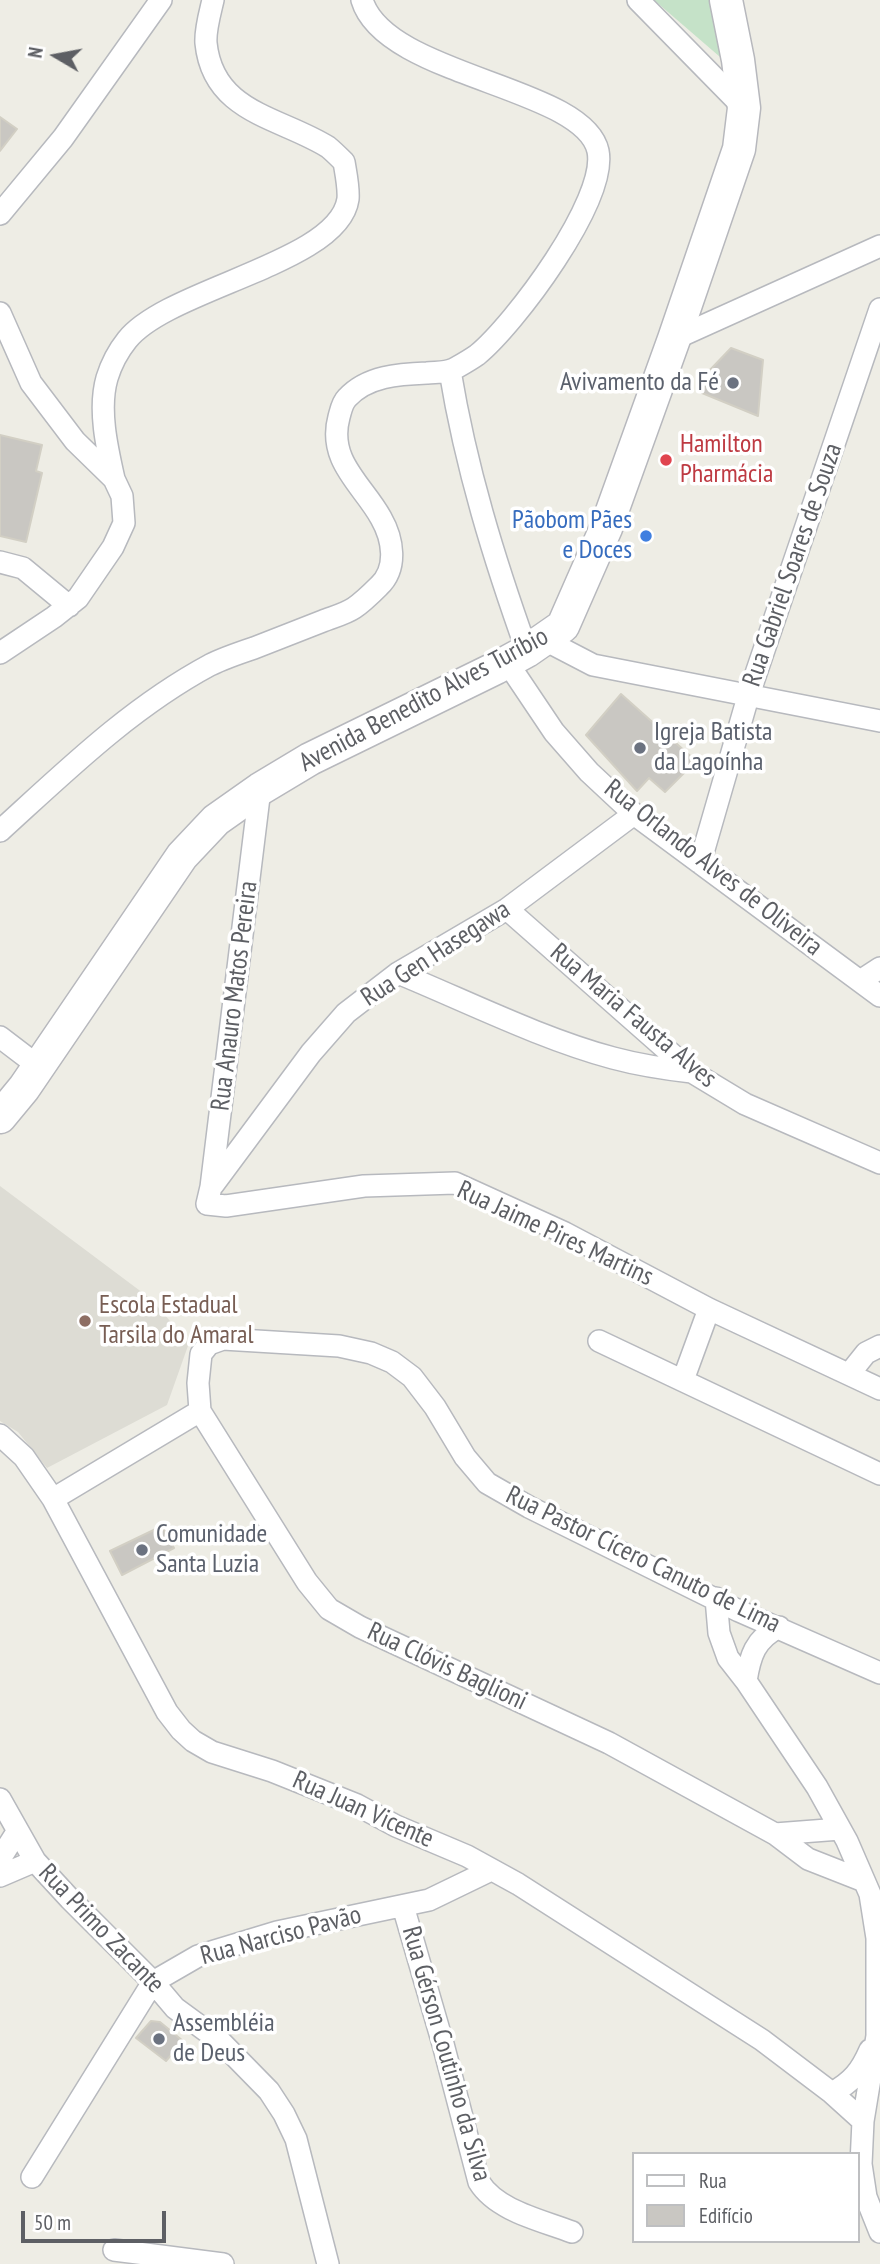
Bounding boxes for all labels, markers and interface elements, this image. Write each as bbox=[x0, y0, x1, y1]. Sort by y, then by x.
north arrow bbox=[21, 21, 91, 91]
text: N bbox=[23, 45, 48, 59]
place label: Avivamento da Fé bbox=[560, 367, 719, 399]
marker: Avivamento da Fé bbox=[725, 375, 741, 391]
place label: Hamilton Pharmácia bbox=[680, 429, 773, 490]
street label: Rua Gabriel Soares de Souza bbox=[737, 439, 849, 691]
marker: Hamilton Pharmácia bbox=[658, 452, 674, 468]
place label: Pãobom Pães e Doces bbox=[512, 505, 632, 566]
marker: Pãobom Pães e Doces bbox=[638, 528, 654, 544]
street label: Avenida Benedito Alves Turíbio bbox=[294, 621, 554, 779]
place label: Igreja Batista da Lagoínha bbox=[654, 717, 772, 778]
marker: Igreja Batista da Lagoínha bbox=[632, 740, 648, 756]
street label: Rua Orlando Alves de Oliveira bbox=[598, 773, 828, 963]
street label: Rua Anauro Matos Pereira bbox=[205, 879, 265, 1113]
street label: Rua Gen Hasegawa bbox=[356, 894, 516, 1014]
street label: Rua Maria Fausta Alves bbox=[543, 937, 723, 1095]
street label: Rua Jaime Pires Martins bbox=[452, 1175, 658, 1293]
place label: Escola Estadual Tarsila do Amaral bbox=[99, 1290, 254, 1352]
marker: Escola Estadual Tarsila do Amaral bbox=[77, 1313, 93, 1329]
street label: Rua Pastor Cícero Canuto de Lima bbox=[501, 1480, 785, 1640]
place label: Comunidade Santa Luzia bbox=[156, 1519, 267, 1580]
marker: Comunidade Santa Luzia bbox=[134, 1542, 150, 1558]
street label: Rua Clóvis Baglioni bbox=[362, 1616, 532, 1718]
street label: Rua Juan Vicente bbox=[288, 1765, 438, 1855]
street label: Rua Primo Zacante bbox=[32, 1858, 170, 2000]
street label: Rua Narciso Pavão bbox=[197, 1900, 365, 1972]
street label: Rua Gérson Coutinho da Silva bbox=[395, 1923, 497, 2185]
place label: Assembléia de Deus bbox=[173, 2008, 275, 2070]
marker: Assembléia de Deus bbox=[151, 2031, 167, 2047]
legend bbox=[632, 2152, 859, 2243]
text: Rua bbox=[699, 2167, 727, 2194]
scale bar bbox=[24, 2198, 170, 2242]
text: Edifício bbox=[699, 2202, 753, 2229]
text: 50 m bbox=[34, 2209, 71, 2236]

